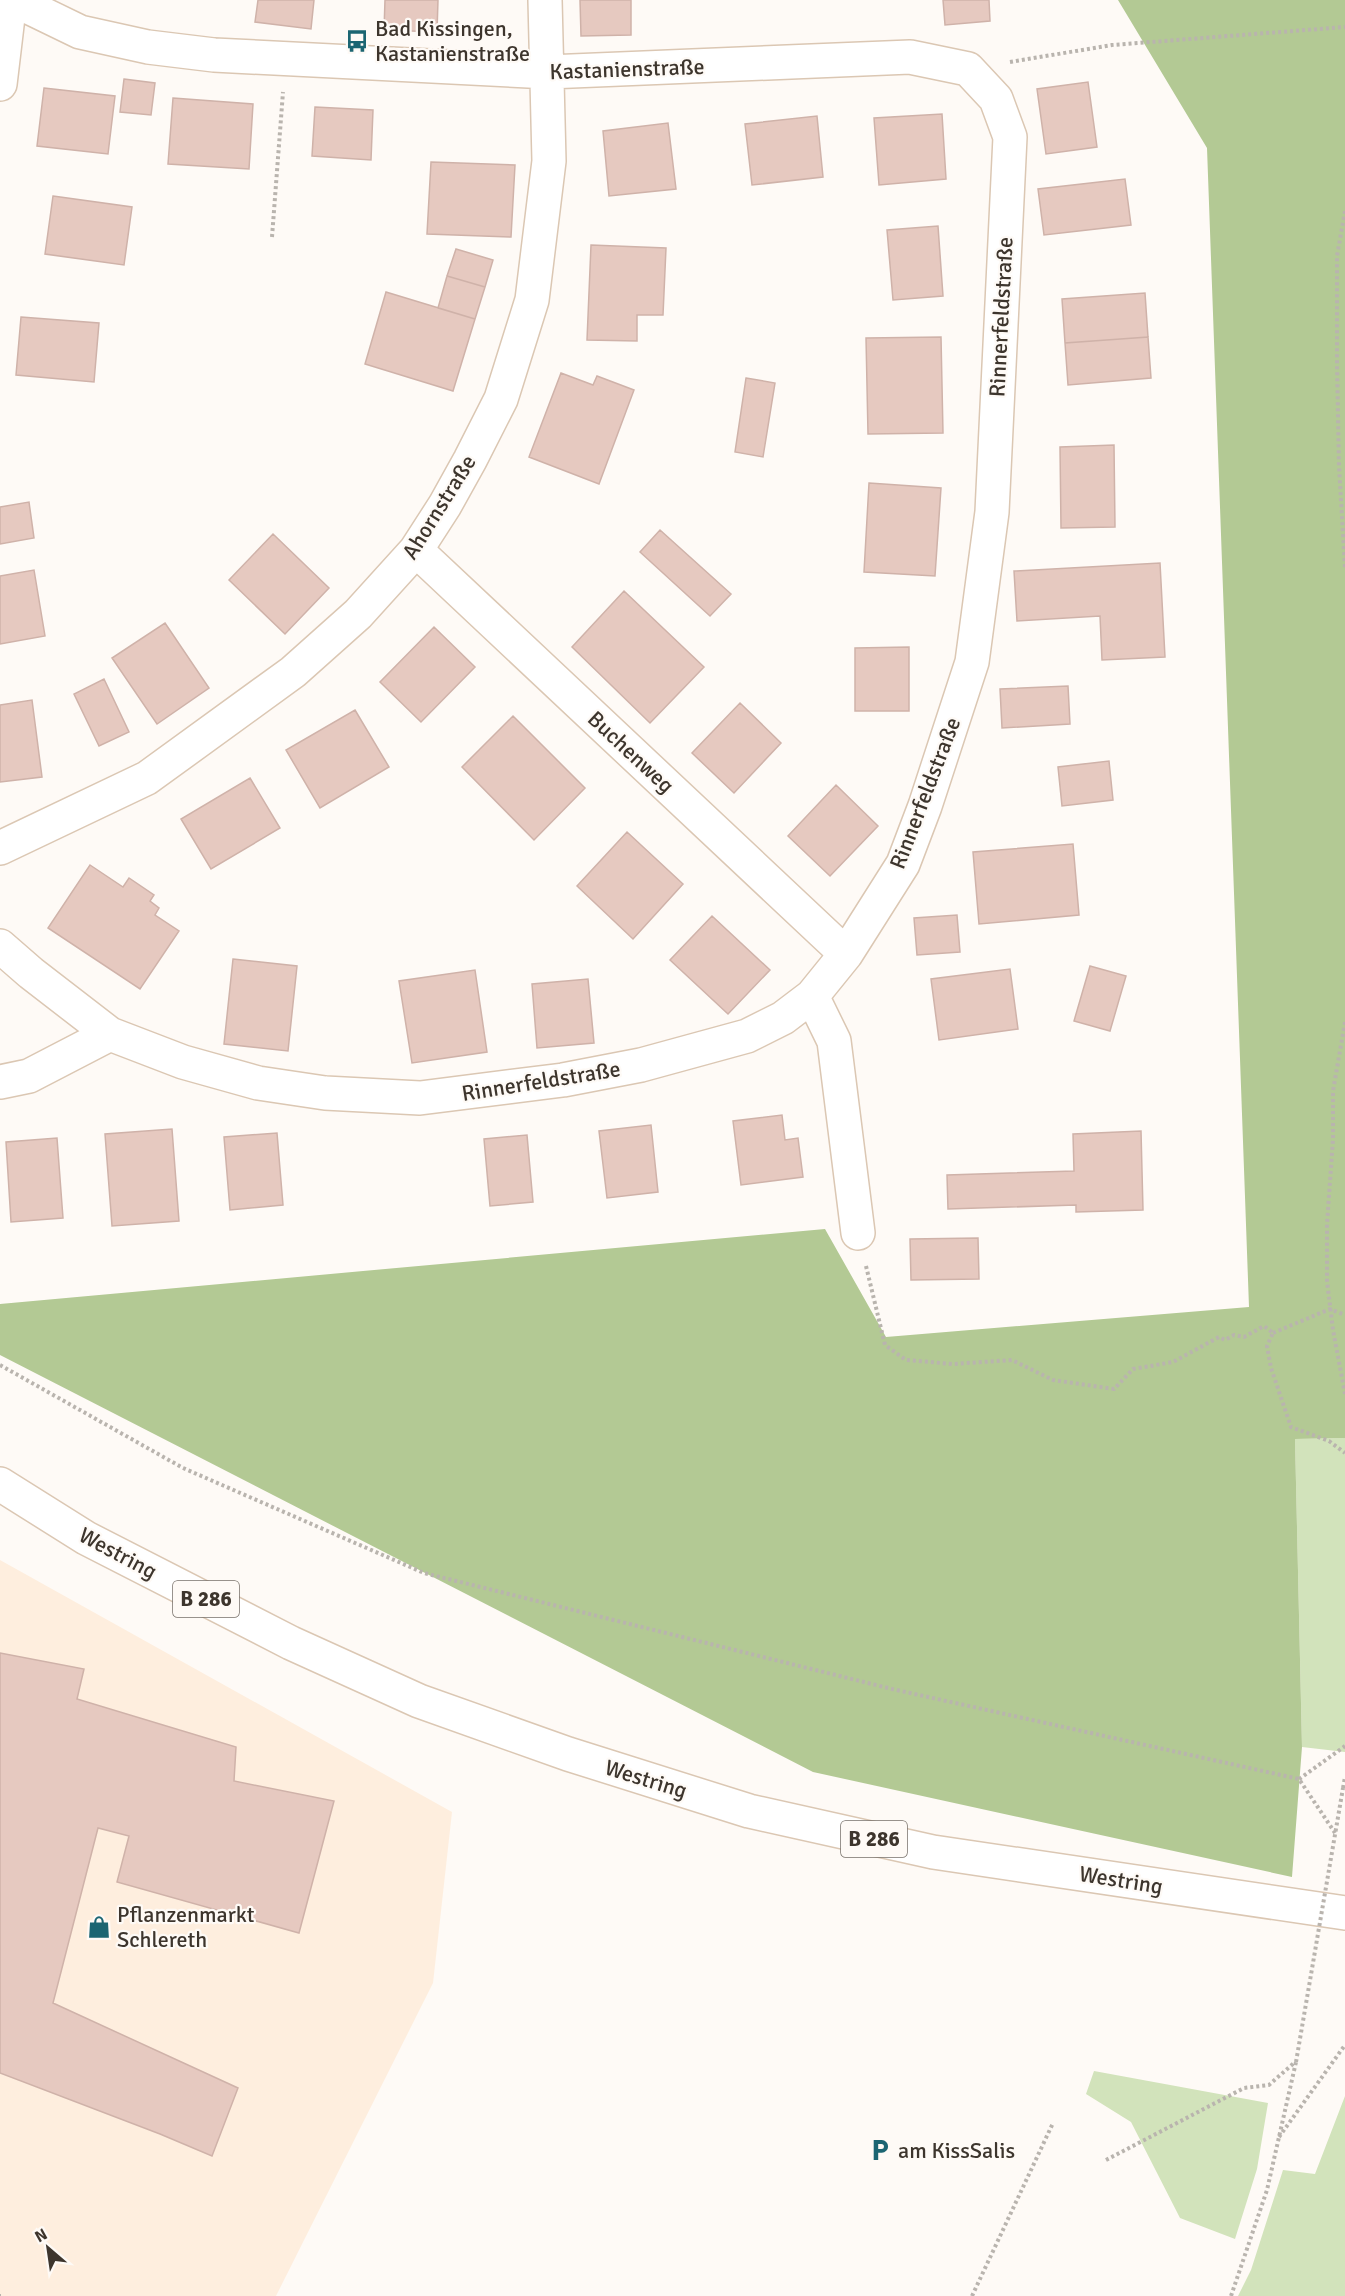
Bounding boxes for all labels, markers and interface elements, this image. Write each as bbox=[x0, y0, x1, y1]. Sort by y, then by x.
place label: Bad Kissingen, Kastanienstraße bbox=[375, 15, 530, 67]
bus stop icon: Bad Kissingen, Kastanienstraße bbox=[344, 28, 370, 54]
street label: Kastanienstraße bbox=[549, 53, 705, 85]
street label: Rinnerfeldstraße bbox=[983, 236, 1019, 398]
street label: Ahornstraße bbox=[396, 450, 482, 564]
street label: Buchenweg bbox=[582, 705, 680, 799]
street label: Rinnerfeldstraße bbox=[884, 713, 966, 873]
street label: Rinnerfeldstraße bbox=[460, 1055, 622, 1107]
street label: Westring bbox=[74, 1521, 162, 1585]
road number: B 286 bbox=[173, 1581, 239, 1617]
street label: Westring bbox=[602, 1754, 690, 1804]
road number: B 286 bbox=[841, 1821, 907, 1857]
street label: Westring bbox=[1077, 1860, 1165, 1900]
place label: Pflanzenmarkt Schlereth bbox=[117, 1901, 255, 1953]
shop icon: Pflanzenmarkt Schlereth bbox=[86, 1914, 112, 1940]
parking icon: am KissSalis bbox=[867, 2137, 893, 2163]
place label: am KissSalis bbox=[898, 2137, 1015, 2164]
north arrow bbox=[18, 2218, 78, 2278]
text: N bbox=[31, 2224, 51, 2247]

